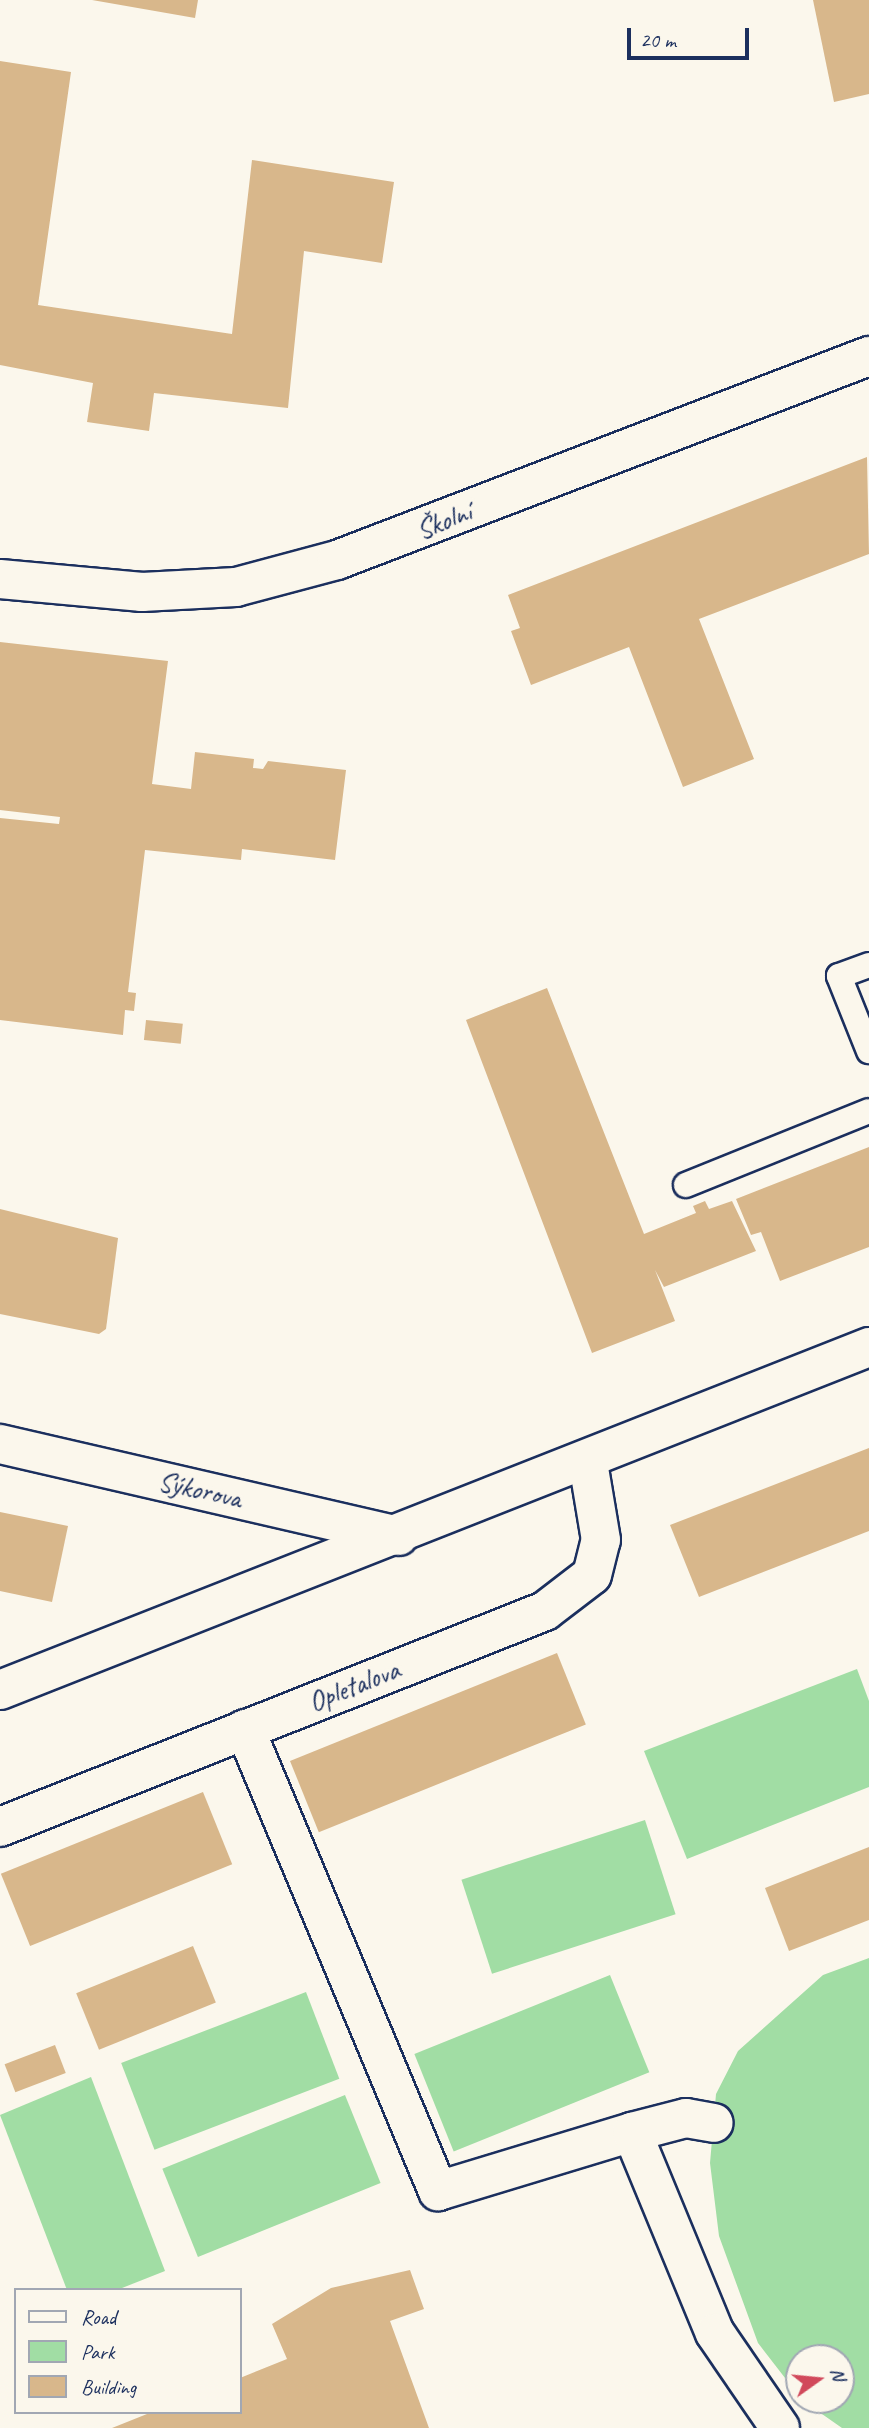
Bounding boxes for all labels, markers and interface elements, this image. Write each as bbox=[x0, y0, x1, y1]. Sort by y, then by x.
scale bar bbox=[631, 14, 754, 58]
text: 20 m bbox=[640, 27, 676, 53]
street label: Školní bbox=[412, 495, 476, 547]
street label: Sýkorova bbox=[155, 1464, 245, 1516]
street label: Opletalova bbox=[304, 1653, 404, 1719]
legend bbox=[14, 2288, 242, 2414]
text: Road bbox=[81, 2304, 116, 2330]
text: Park bbox=[81, 2339, 114, 2365]
north arrow bbox=[785, 2344, 855, 2414]
text: N bbox=[825, 2365, 851, 2383]
text: Building bbox=[81, 2374, 136, 2400]

